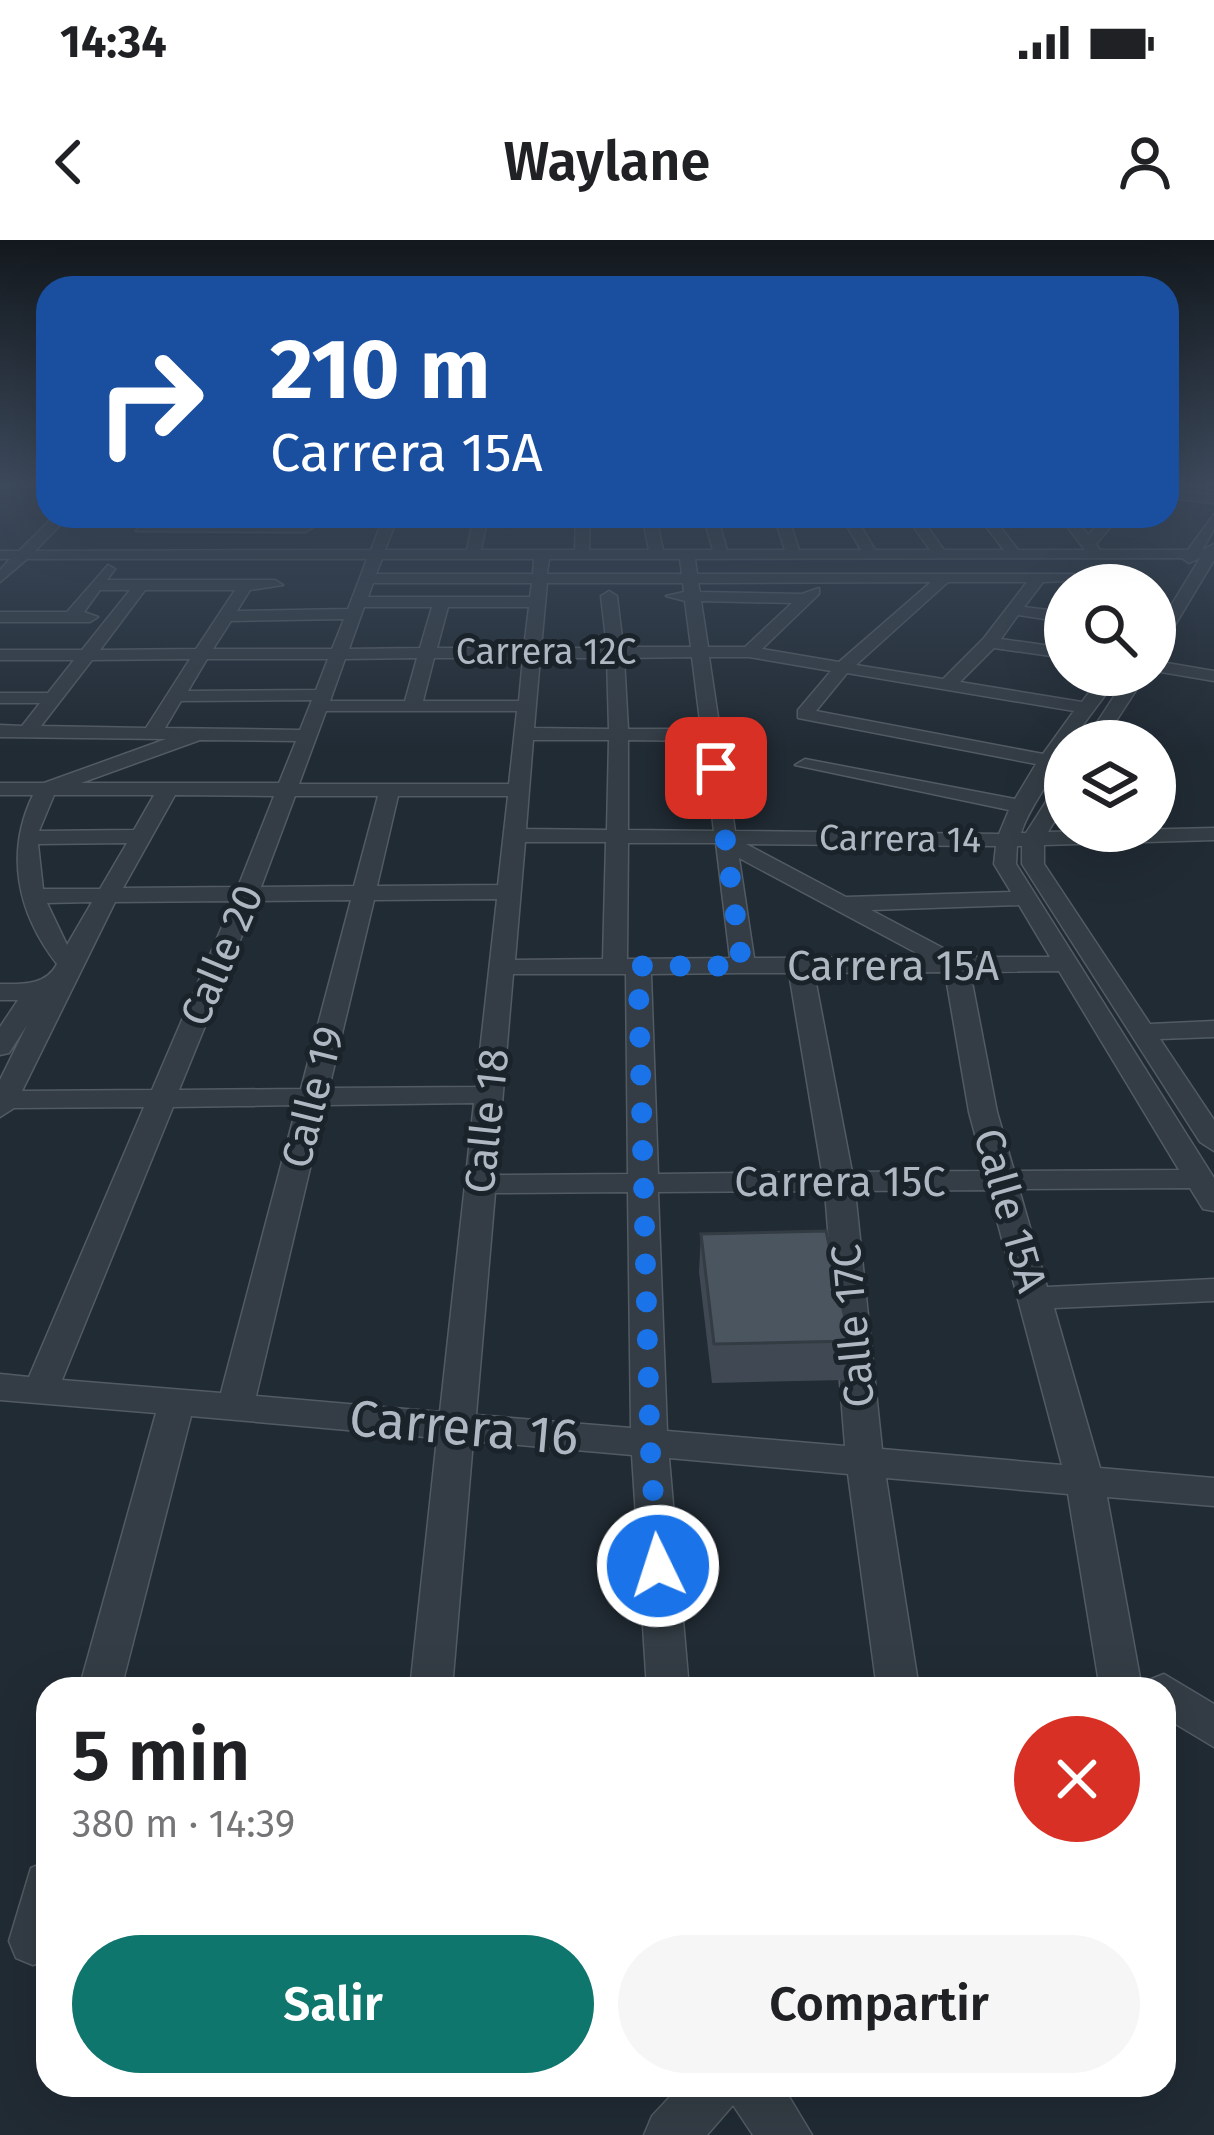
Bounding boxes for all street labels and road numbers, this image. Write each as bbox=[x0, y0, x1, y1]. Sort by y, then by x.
street label: Carrera 12C bbox=[456, 630, 636, 674]
street label: Carrera 14 bbox=[819, 816, 981, 862]
street label: Calle 20 bbox=[170, 877, 274, 1033]
street label: Carrera 15A bbox=[787, 941, 999, 991]
street label: Calle 19 bbox=[271, 1021, 355, 1173]
street label: Calle 18 bbox=[455, 1046, 519, 1196]
street label: Calle 15A bbox=[963, 1123, 1057, 1298]
street label: Carrera 15C bbox=[734, 1157, 946, 1207]
street label: Calle 17C bbox=[821, 1242, 885, 1410]
street label: Carrera 16 bbox=[347, 1387, 581, 1469]

